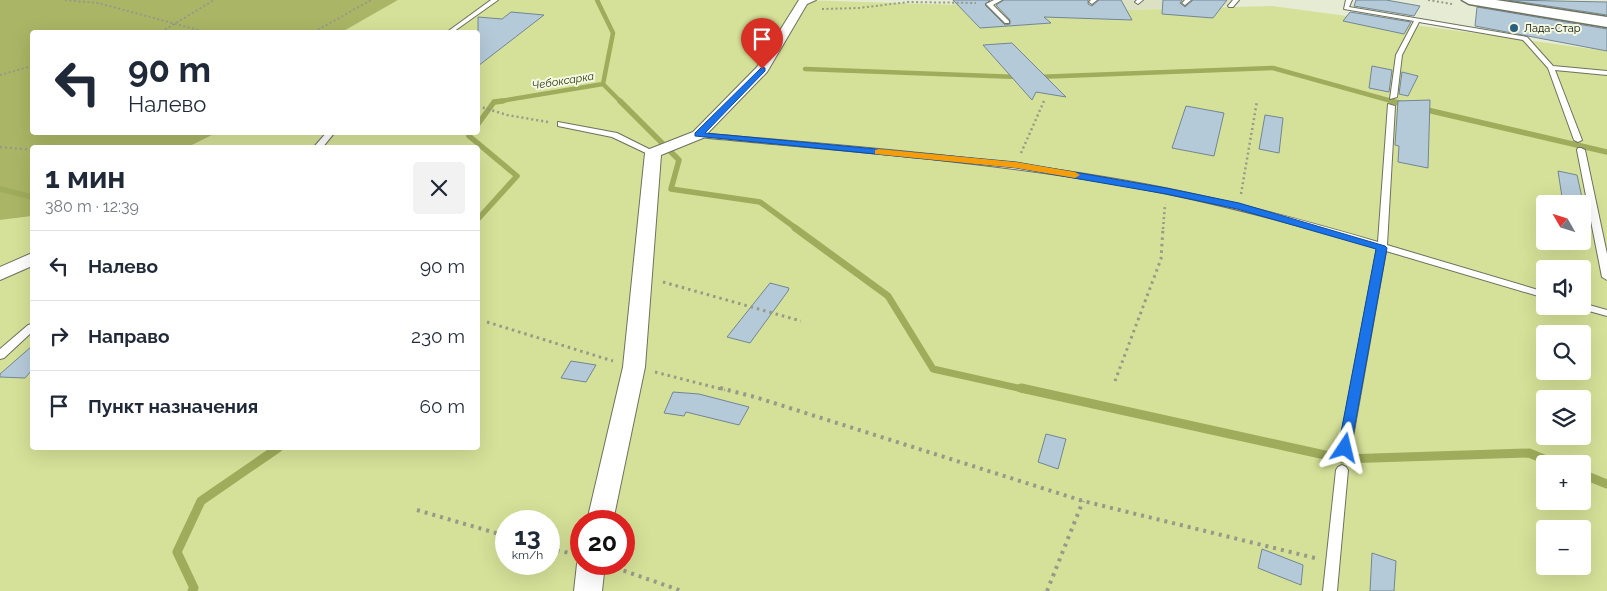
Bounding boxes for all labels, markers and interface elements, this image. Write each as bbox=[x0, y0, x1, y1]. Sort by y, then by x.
pin bbox=[741, 18, 783, 69]
marker: Лада-Стар bbox=[1508, 22, 1520, 34]
place label: Лада-Стар bbox=[1524, 22, 1581, 35]
icon: arrive bbox=[748, 25, 776, 53]
text: 90 m bbox=[128, 49, 211, 90]
icon: left bbox=[45, 50, 110, 115]
water label: Чебоксарка bbox=[531, 70, 595, 92]
text: Налево bbox=[128, 91, 206, 117]
text: 1 мин bbox=[45, 160, 125, 195]
button: close bbox=[413, 162, 465, 214]
north arrow bbox=[1536, 195, 1591, 250]
map controls bbox=[1536, 195, 1591, 575]
text: 380 m · 12:39 bbox=[45, 197, 139, 216]
icon: left bbox=[45, 252, 73, 280]
text: Налево bbox=[88, 255, 158, 277]
text: 90 m bbox=[420, 255, 465, 277]
button: sound bbox=[1536, 260, 1591, 315]
icon: right bbox=[45, 322, 73, 350]
text: Направо bbox=[88, 325, 169, 347]
text: 230 m bbox=[411, 325, 465, 347]
button: search bbox=[1536, 325, 1591, 380]
button: layers bbox=[1536, 390, 1591, 445]
icon: arrive bbox=[45, 392, 73, 420]
text: Пункт назначения bbox=[88, 395, 258, 417]
text: 60 m bbox=[420, 395, 465, 417]
position arrow bbox=[1318, 421, 1370, 473]
button: + bbox=[1536, 455, 1591, 510]
speed limit sign: 20 bbox=[570, 510, 635, 575]
button: − bbox=[1536, 520, 1591, 575]
text: 13 bbox=[514, 521, 541, 551]
text: km/h bbox=[512, 548, 543, 562]

